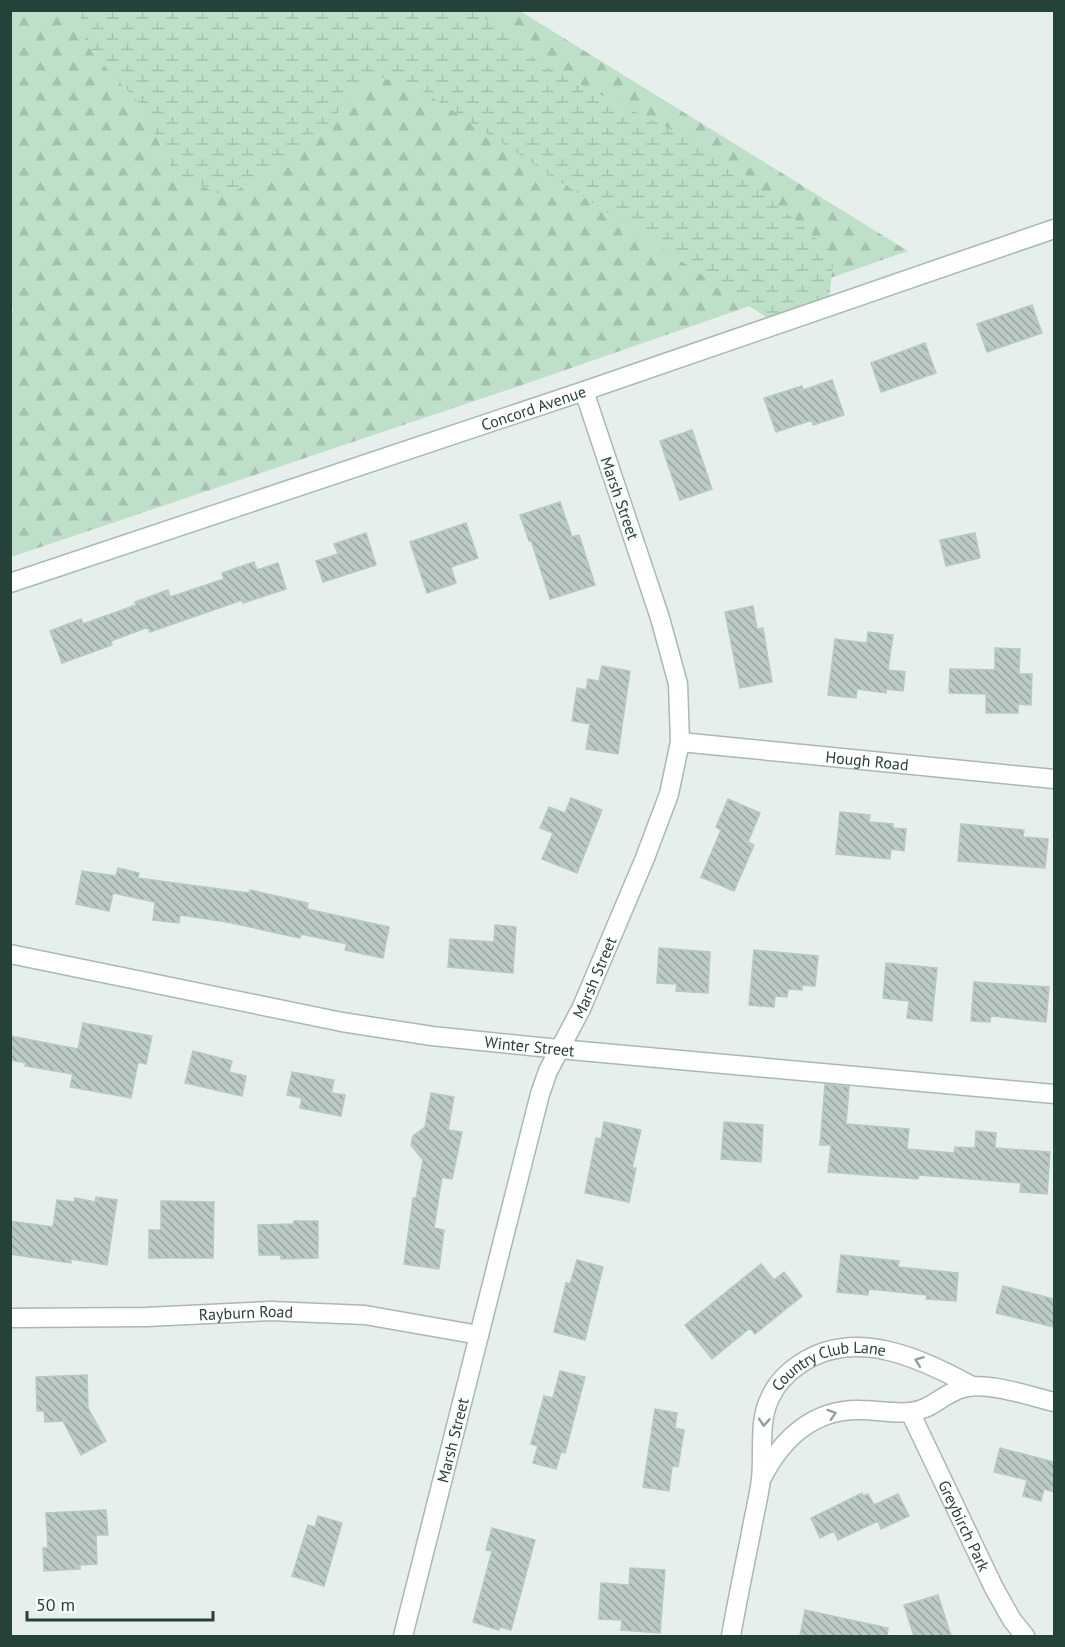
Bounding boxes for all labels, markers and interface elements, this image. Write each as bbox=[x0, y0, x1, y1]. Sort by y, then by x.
street label: Concord Avenue bbox=[479, 381, 588, 435]
street label: Marsh Street bbox=[596, 454, 644, 543]
street label: Hough Road bbox=[825, 746, 910, 775]
street label: Marsh Street bbox=[568, 933, 621, 1022]
street label: Winter Street bbox=[484, 1031, 576, 1060]
street label: Rayburn Road bbox=[198, 1301, 293, 1324]
street label: Country Club Lane bbox=[767, 1337, 888, 1395]
one-way arrow bbox=[914, 1355, 925, 1368]
street label: Marsh Street bbox=[432, 1395, 473, 1485]
one-way arrow bbox=[826, 1408, 837, 1421]
one-way arrow bbox=[758, 1417, 771, 1426]
street label: Greybirch Park bbox=[934, 1477, 995, 1575]
scale bar bbox=[27, 1584, 213, 1622]
text: 50 m bbox=[36, 1593, 75, 1616]

